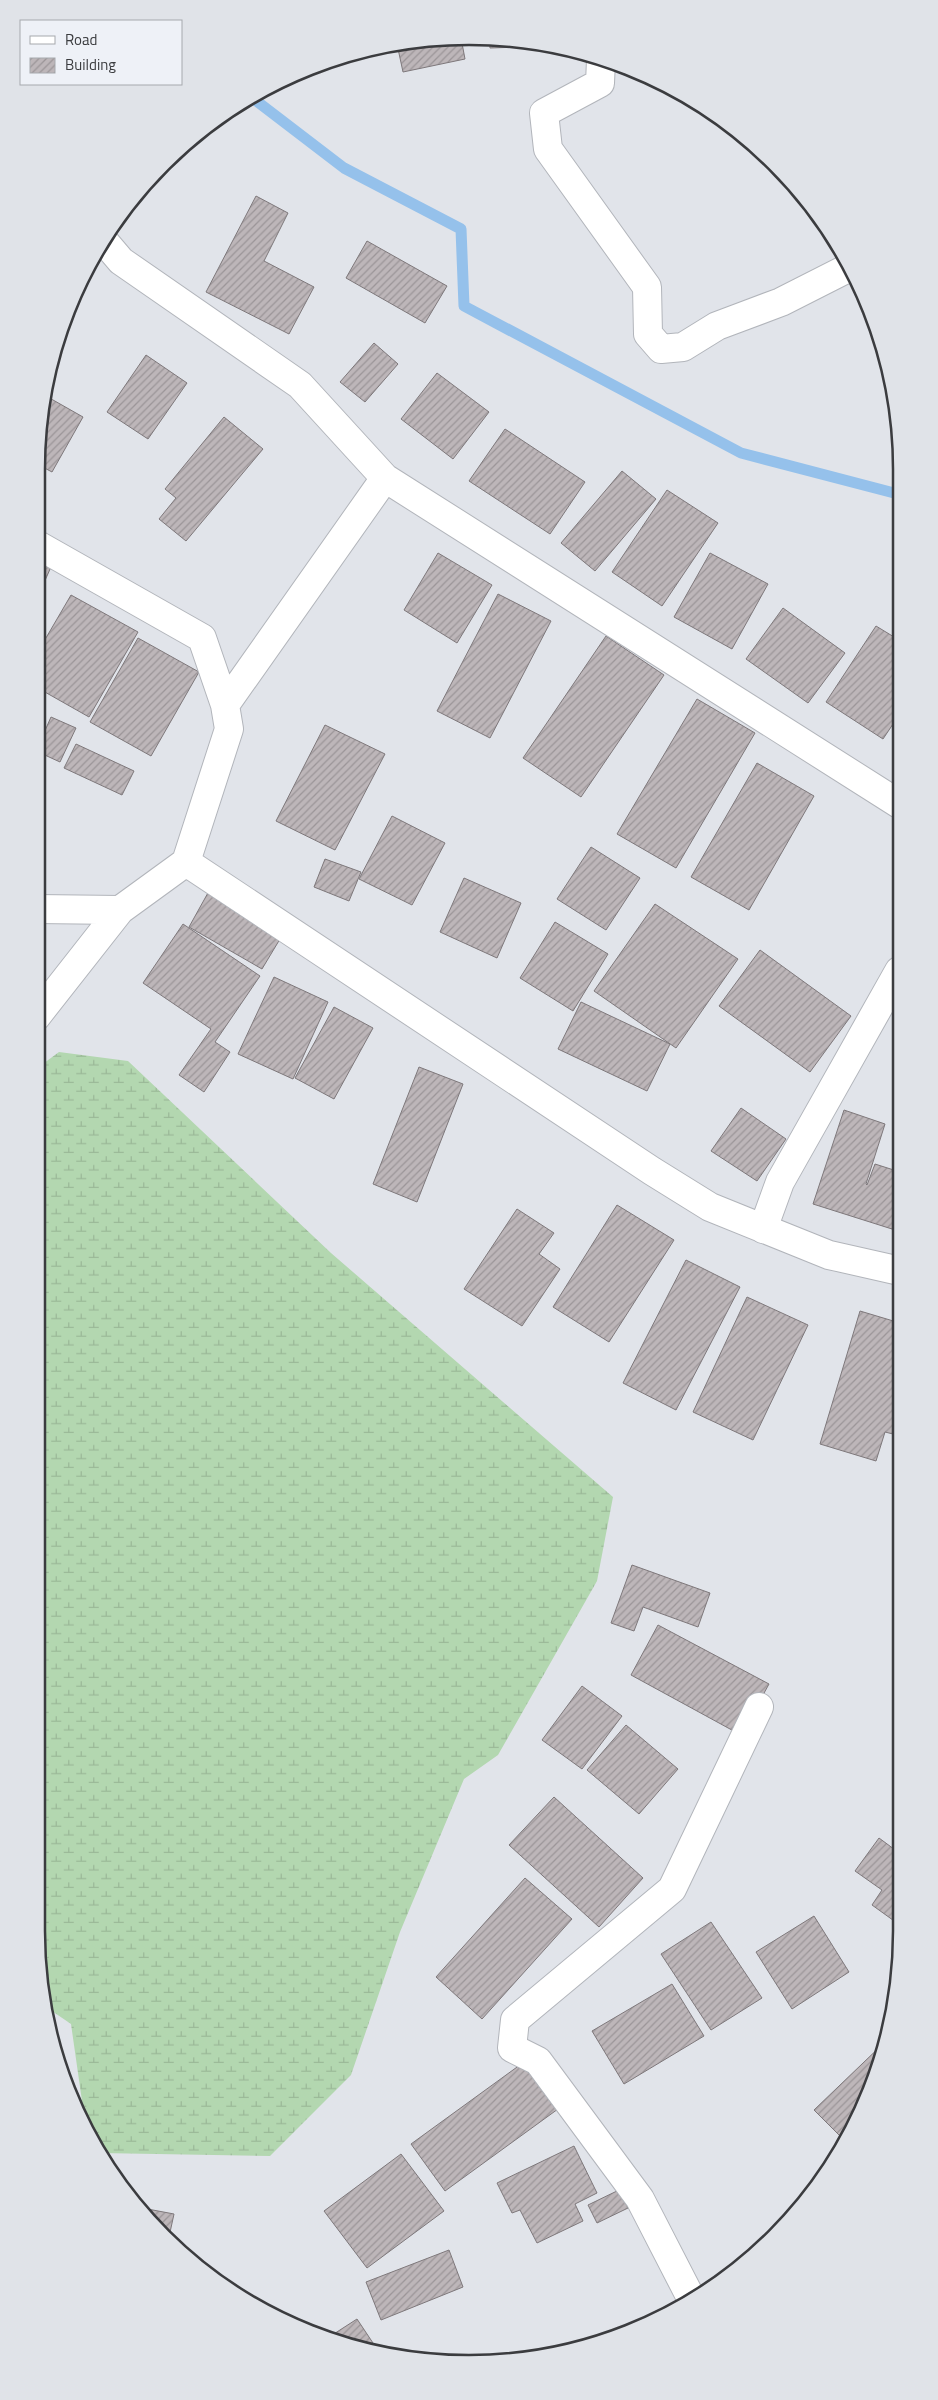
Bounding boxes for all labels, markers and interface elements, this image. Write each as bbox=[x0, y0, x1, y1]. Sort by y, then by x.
legend bbox=[20, 20, 182, 85]
text: Road bbox=[65, 28, 97, 51]
text: Building bbox=[65, 53, 116, 76]

